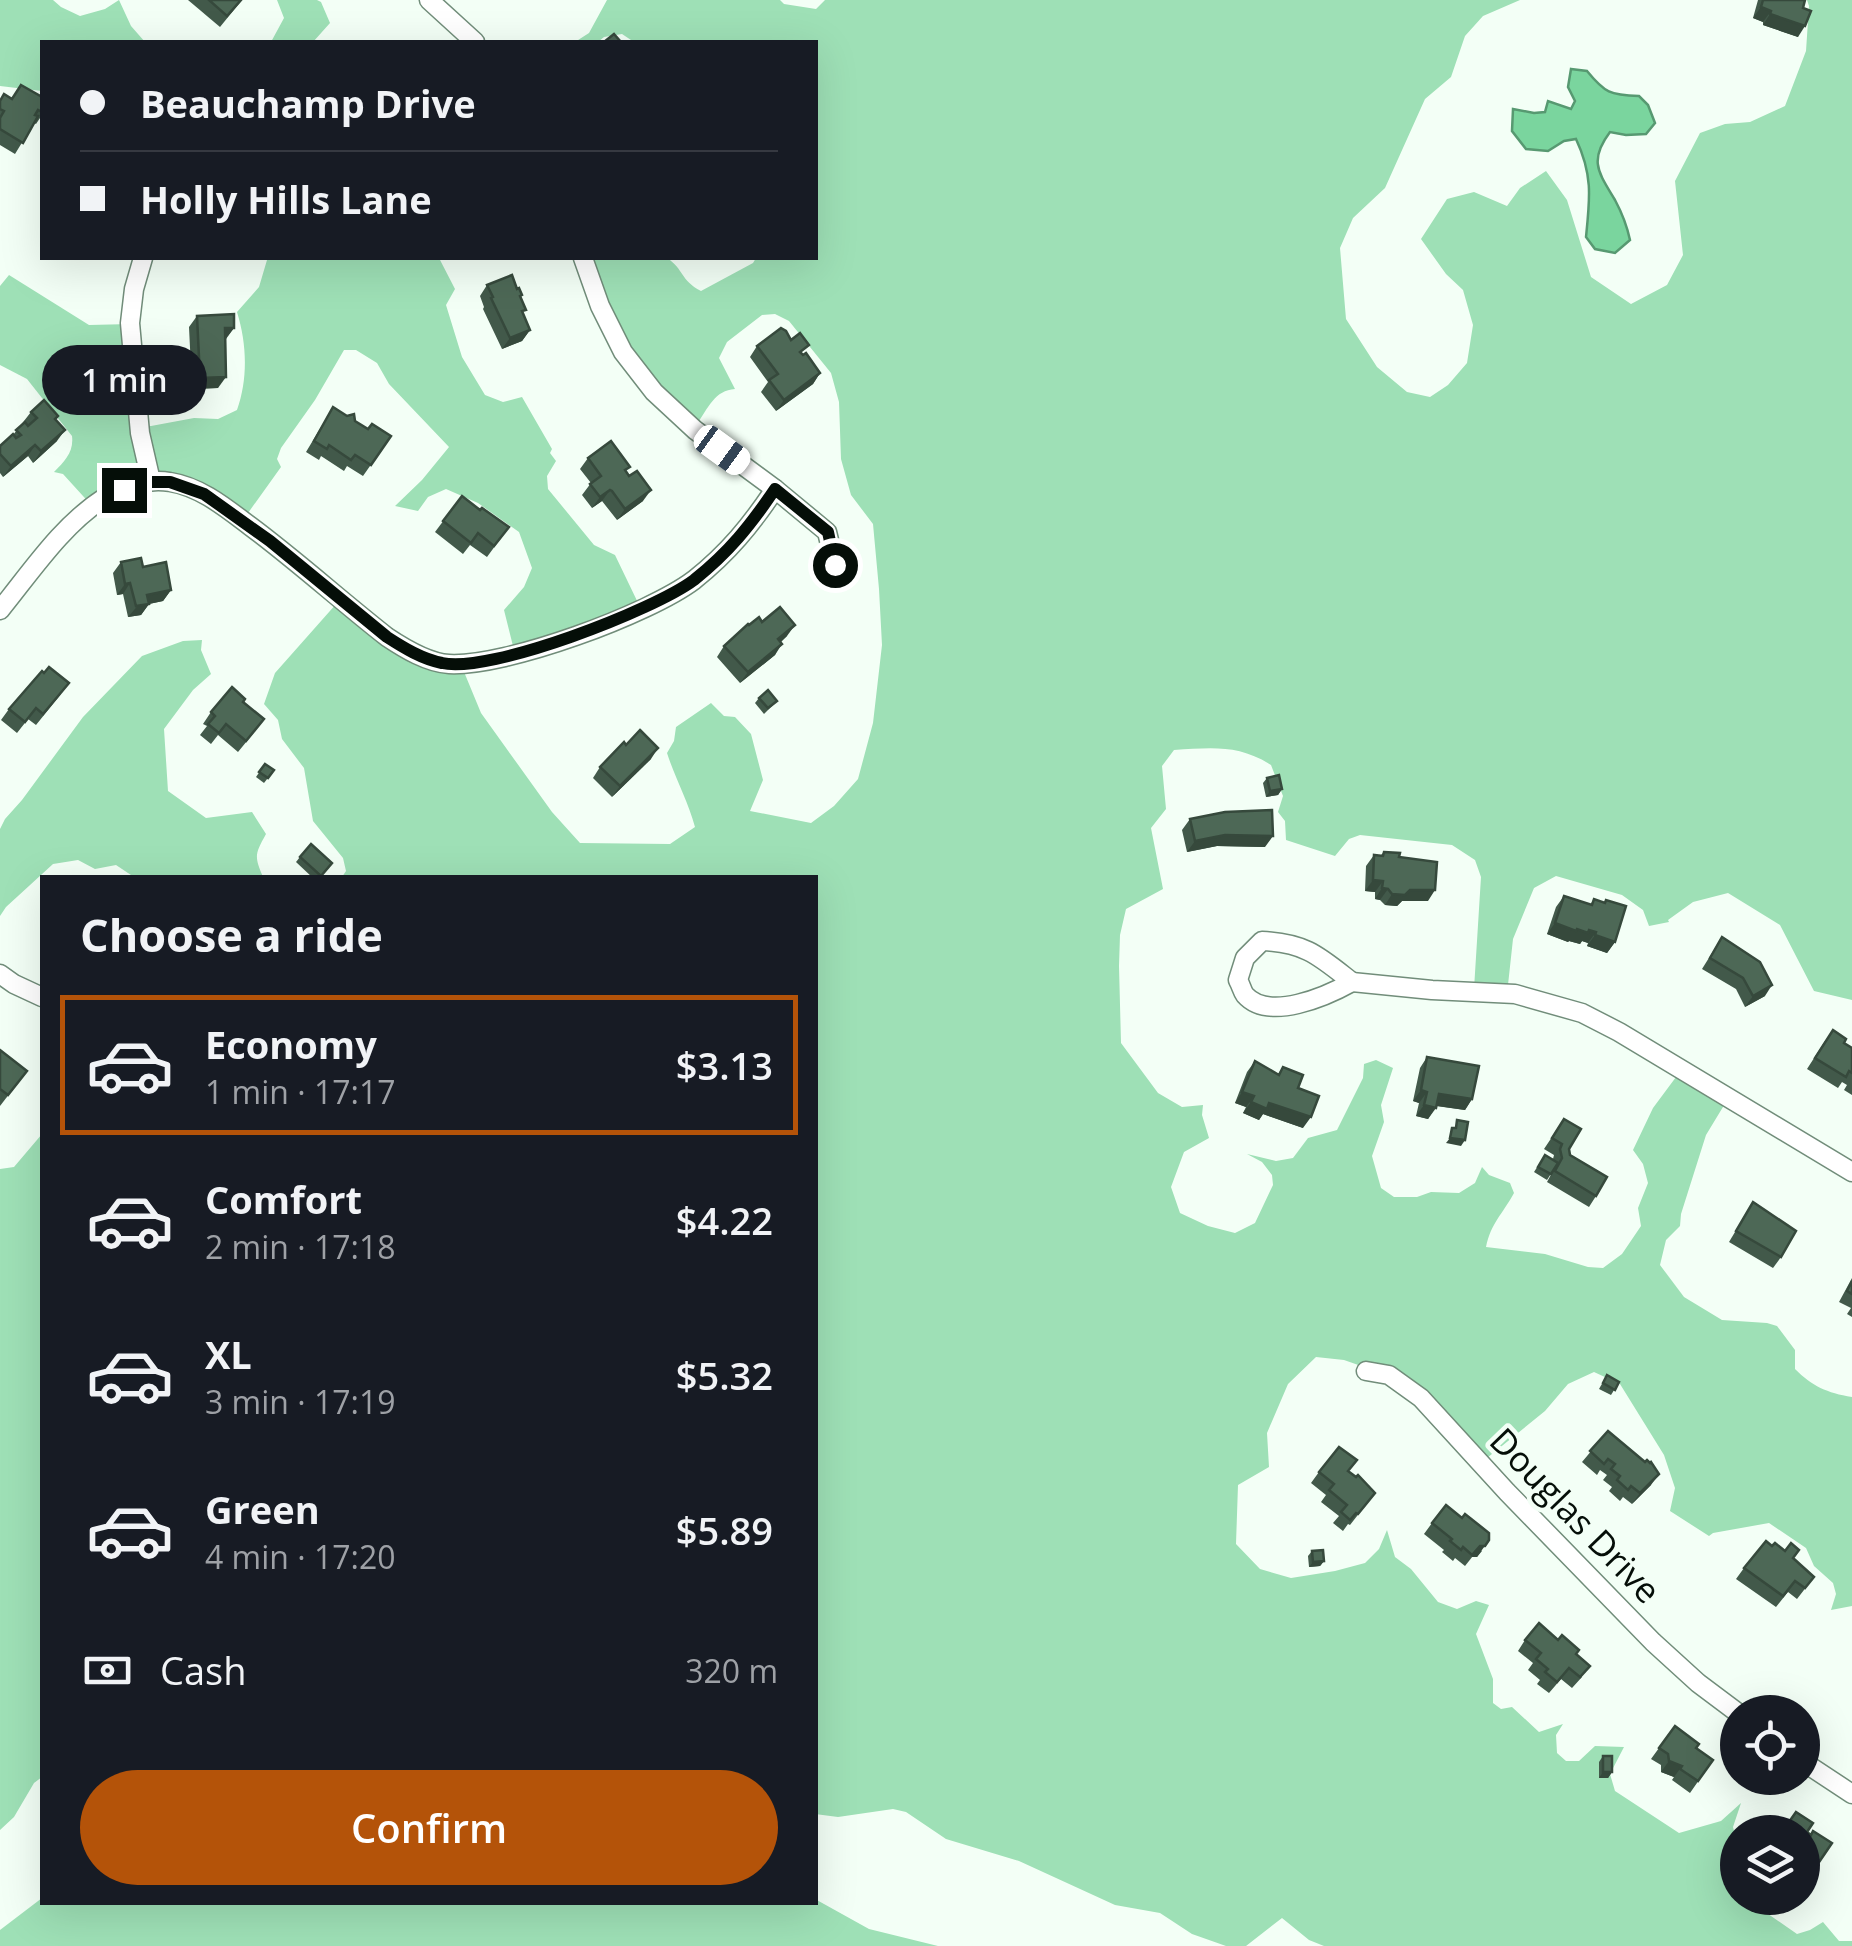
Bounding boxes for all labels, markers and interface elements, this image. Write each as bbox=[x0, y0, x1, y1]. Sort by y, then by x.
text: Beauchamp Drive bbox=[140, 77, 476, 129]
text: Holly Hills Lane bbox=[140, 173, 432, 225]
callout: 1 min bbox=[42, 345, 206, 415]
text: 1 min bbox=[81, 358, 168, 401]
car bbox=[689, 420, 755, 480]
route end bbox=[102, 468, 147, 513]
route start bbox=[813, 543, 858, 588]
text: Choose a ride bbox=[80, 904, 383, 965]
text: Economy bbox=[205, 1018, 377, 1070]
icon: car bbox=[85, 1020, 175, 1110]
text: $3.13 bbox=[676, 1039, 773, 1091]
text: 1 min · 17:17 bbox=[205, 1070, 396, 1113]
text: Comfort bbox=[205, 1173, 362, 1225]
icon: car bbox=[85, 1175, 175, 1265]
text: $4.22 bbox=[676, 1194, 773, 1246]
text: 2 min · 17:18 bbox=[205, 1225, 396, 1268]
text: XL bbox=[205, 1328, 252, 1380]
icon: car bbox=[85, 1330, 175, 1420]
text: $5.32 bbox=[676, 1349, 773, 1401]
text: 3 min · 17:19 bbox=[205, 1380, 396, 1423]
street label: Douglas Drive bbox=[1480, 1417, 1672, 1613]
text: Green bbox=[205, 1483, 320, 1535]
icon: car bbox=[85, 1485, 175, 1575]
text: $5.89 bbox=[676, 1504, 773, 1556]
text: 4 min · 17:20 bbox=[205, 1535, 396, 1578]
icon: cash bbox=[80, 1643, 135, 1698]
text: Cash bbox=[160, 1644, 246, 1696]
text: 320 m bbox=[685, 1649, 778, 1692]
map controls bbox=[1720, 1695, 1820, 1915]
button: locate bbox=[1720, 1695, 1820, 1795]
button: Confirm bbox=[80, 1770, 778, 1885]
button: layers bbox=[1720, 1815, 1820, 1915]

